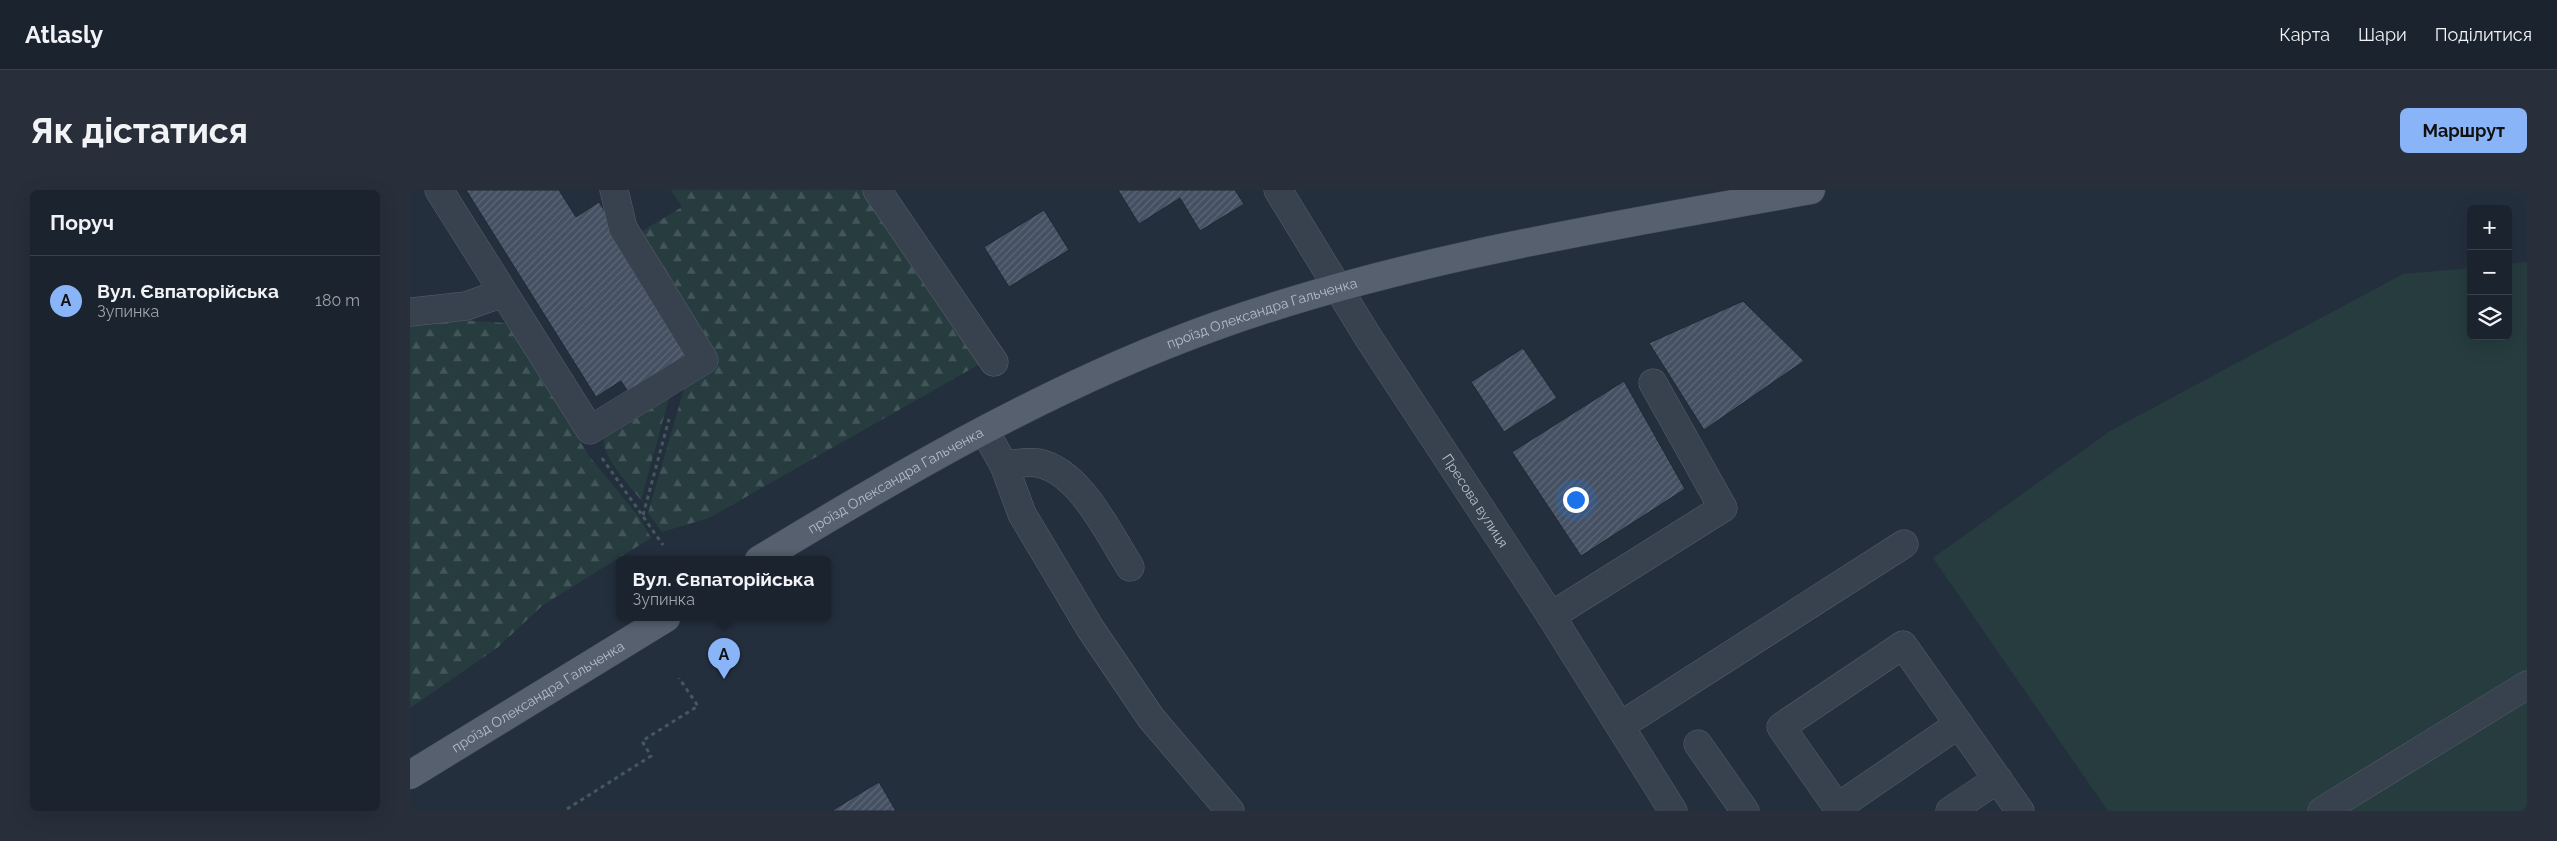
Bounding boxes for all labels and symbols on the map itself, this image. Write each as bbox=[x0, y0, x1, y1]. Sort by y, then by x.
street label: проїзд Олександра Гальченка bbox=[1164, 275, 1359, 352]
street label: проїзд Олександра Гальченка bbox=[805, 424, 986, 537]
street label: Пресова вулиця bbox=[1439, 451, 1512, 550]
your location bbox=[1563, 487, 1589, 513]
street label: проїзд Олександра Гальченка bbox=[449, 638, 627, 756]
pin: A bbox=[708, 638, 740, 679]

